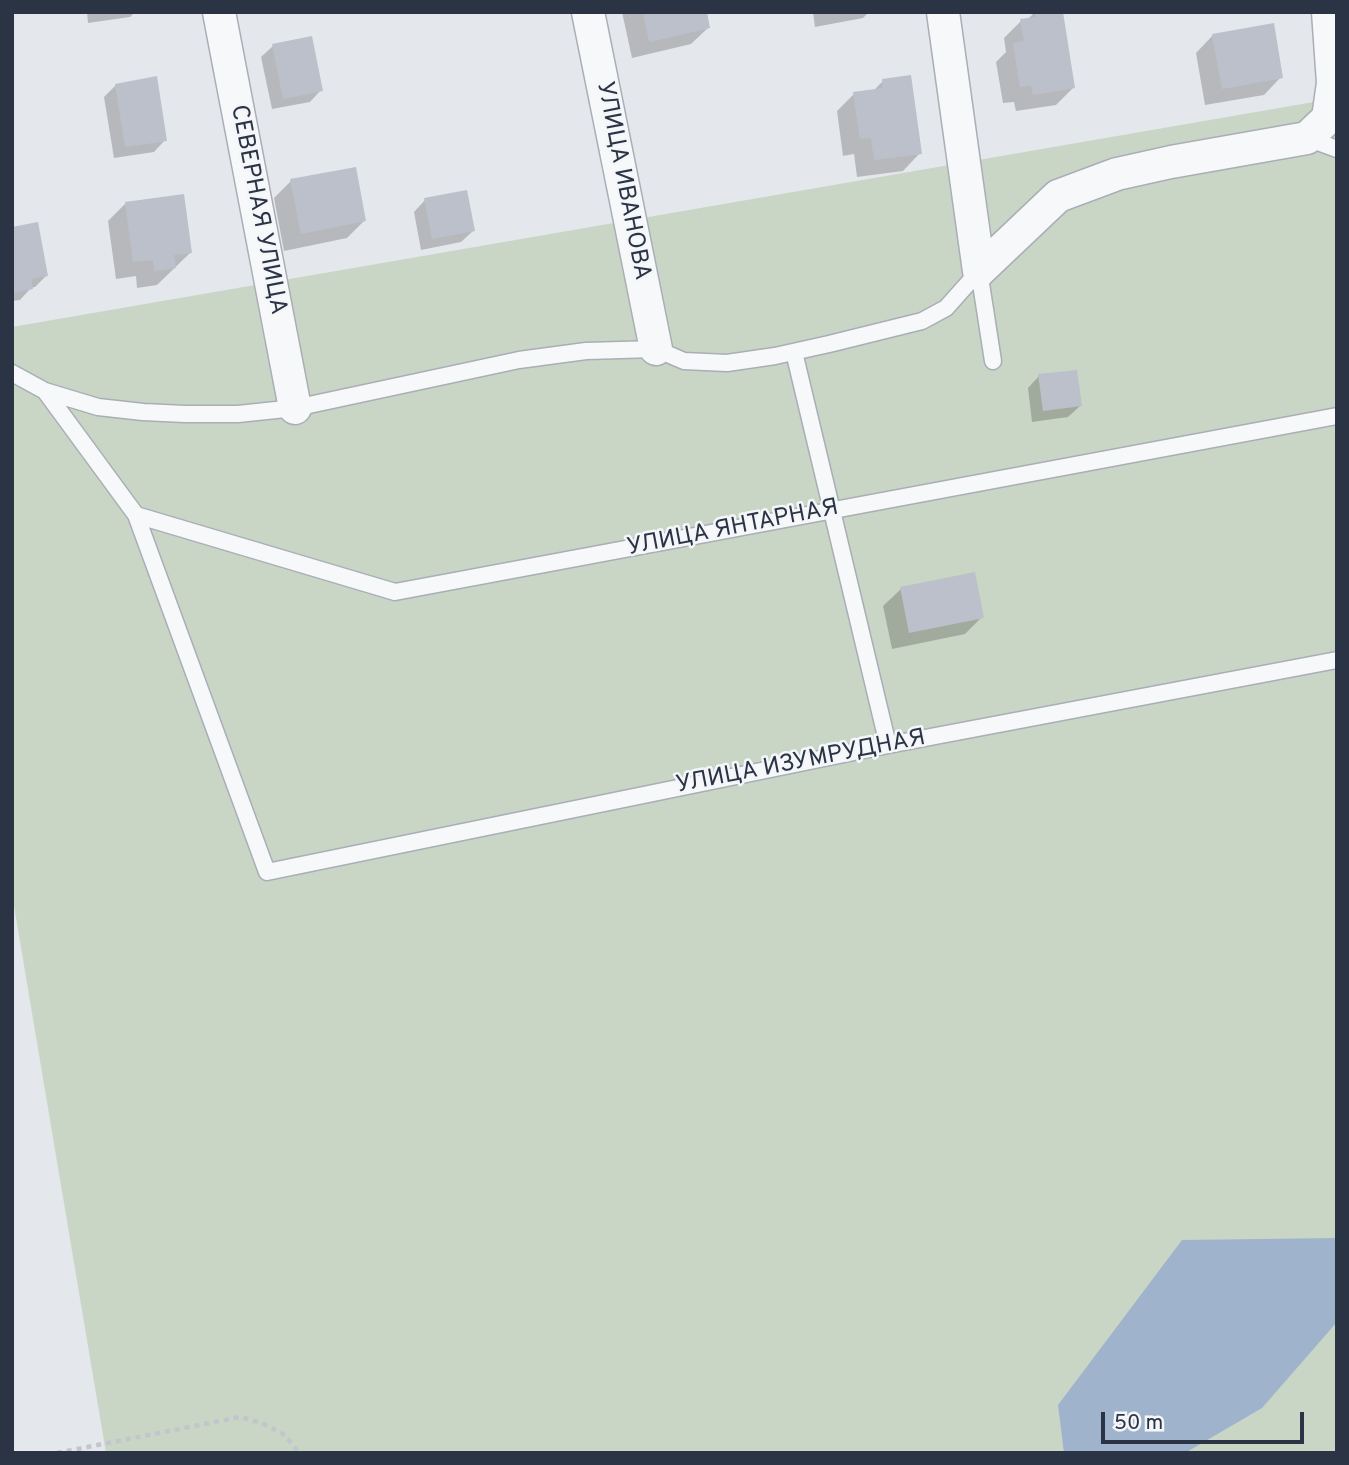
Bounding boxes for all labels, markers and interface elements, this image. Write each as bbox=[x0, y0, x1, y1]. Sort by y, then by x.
street label: УЛИЦА ИВАНОВА bbox=[589, 79, 655, 283]
street label: СЕВЕРНАЯ УЛИЦА bbox=[223, 103, 291, 317]
street label: УЛИЦА ЯНТАРНАЯ bbox=[625, 494, 841, 564]
street label: УЛИЦА ИЗУМРУДНАЯ bbox=[674, 725, 928, 801]
scale bar bbox=[1104, 1398, 1307, 1442]
text: 50 m bbox=[1114, 1410, 1163, 1437]

